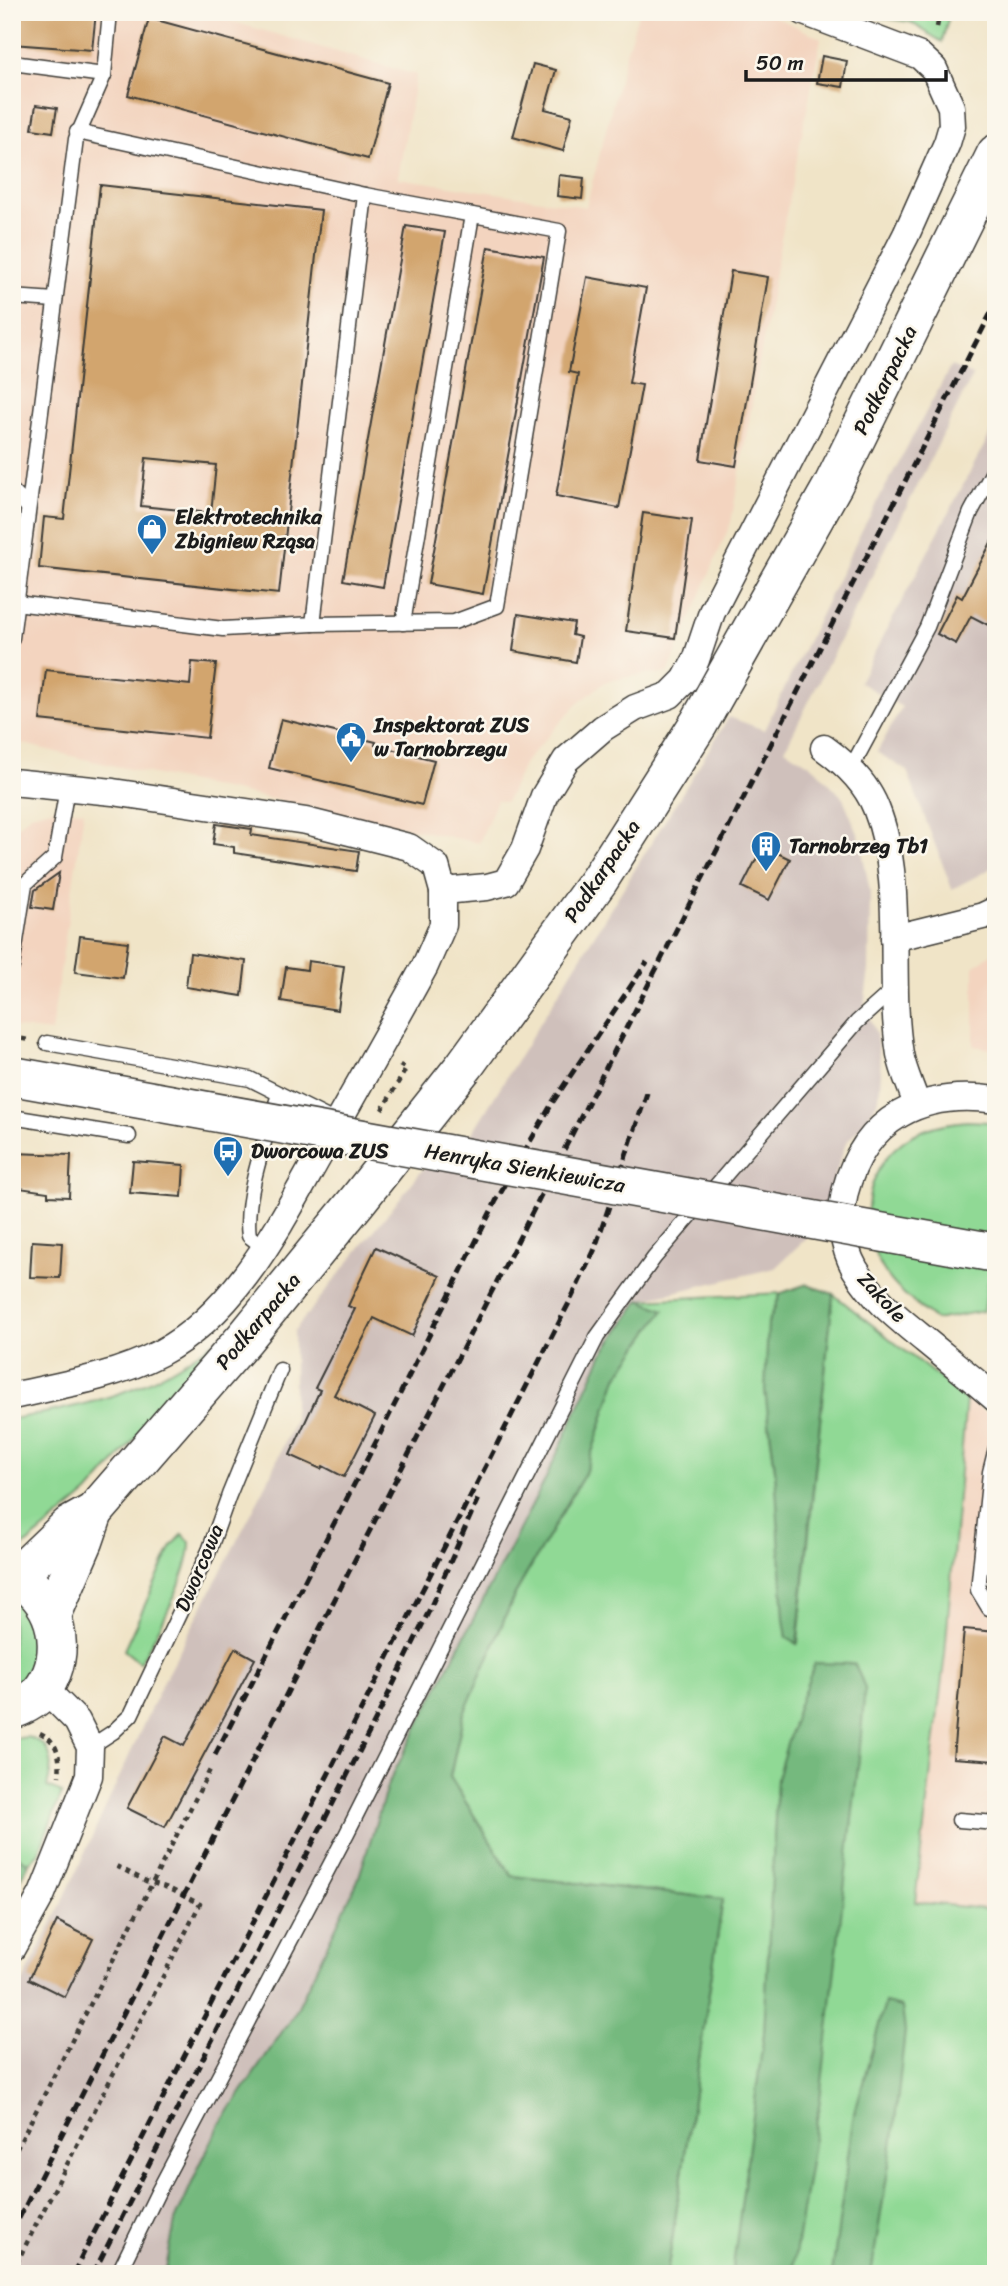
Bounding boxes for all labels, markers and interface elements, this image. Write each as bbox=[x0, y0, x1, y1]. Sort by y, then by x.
scale bar bbox=[746, 38, 945, 82]
text: 50 m bbox=[756, 44, 804, 82]
street label: Podkarpacka bbox=[842, 318, 928, 442]
place label: Elektrotechnika Zbigniew Rząsa bbox=[174, 498, 323, 560]
shop icon: Elektrotechnika Zbigniew Rząsa bbox=[135, 512, 169, 556]
place label: Inspektorat ZUS w Tarnobrzegu bbox=[373, 706, 530, 768]
public building icon: Inspektorat ZUS w Tarnobrzegu bbox=[334, 720, 368, 764]
street label: Podkarpacka bbox=[553, 811, 651, 931]
place label: Tarnobrzeg Tb1 bbox=[789, 827, 928, 865]
building icon: Tarnobrzeg Tb1 bbox=[749, 829, 783, 873]
place label: Dworcowa ZUS bbox=[251, 1132, 389, 1170]
street label: Henryka Sienkiewicza bbox=[422, 1132, 629, 1204]
bus stop icon: Dworcowa ZUS bbox=[211, 1134, 245, 1178]
street label: Zakole bbox=[848, 1262, 916, 1332]
street label: Podkarpacka bbox=[205, 1263, 311, 1379]
street label: Dworcowa bbox=[163, 1518, 235, 1618]

